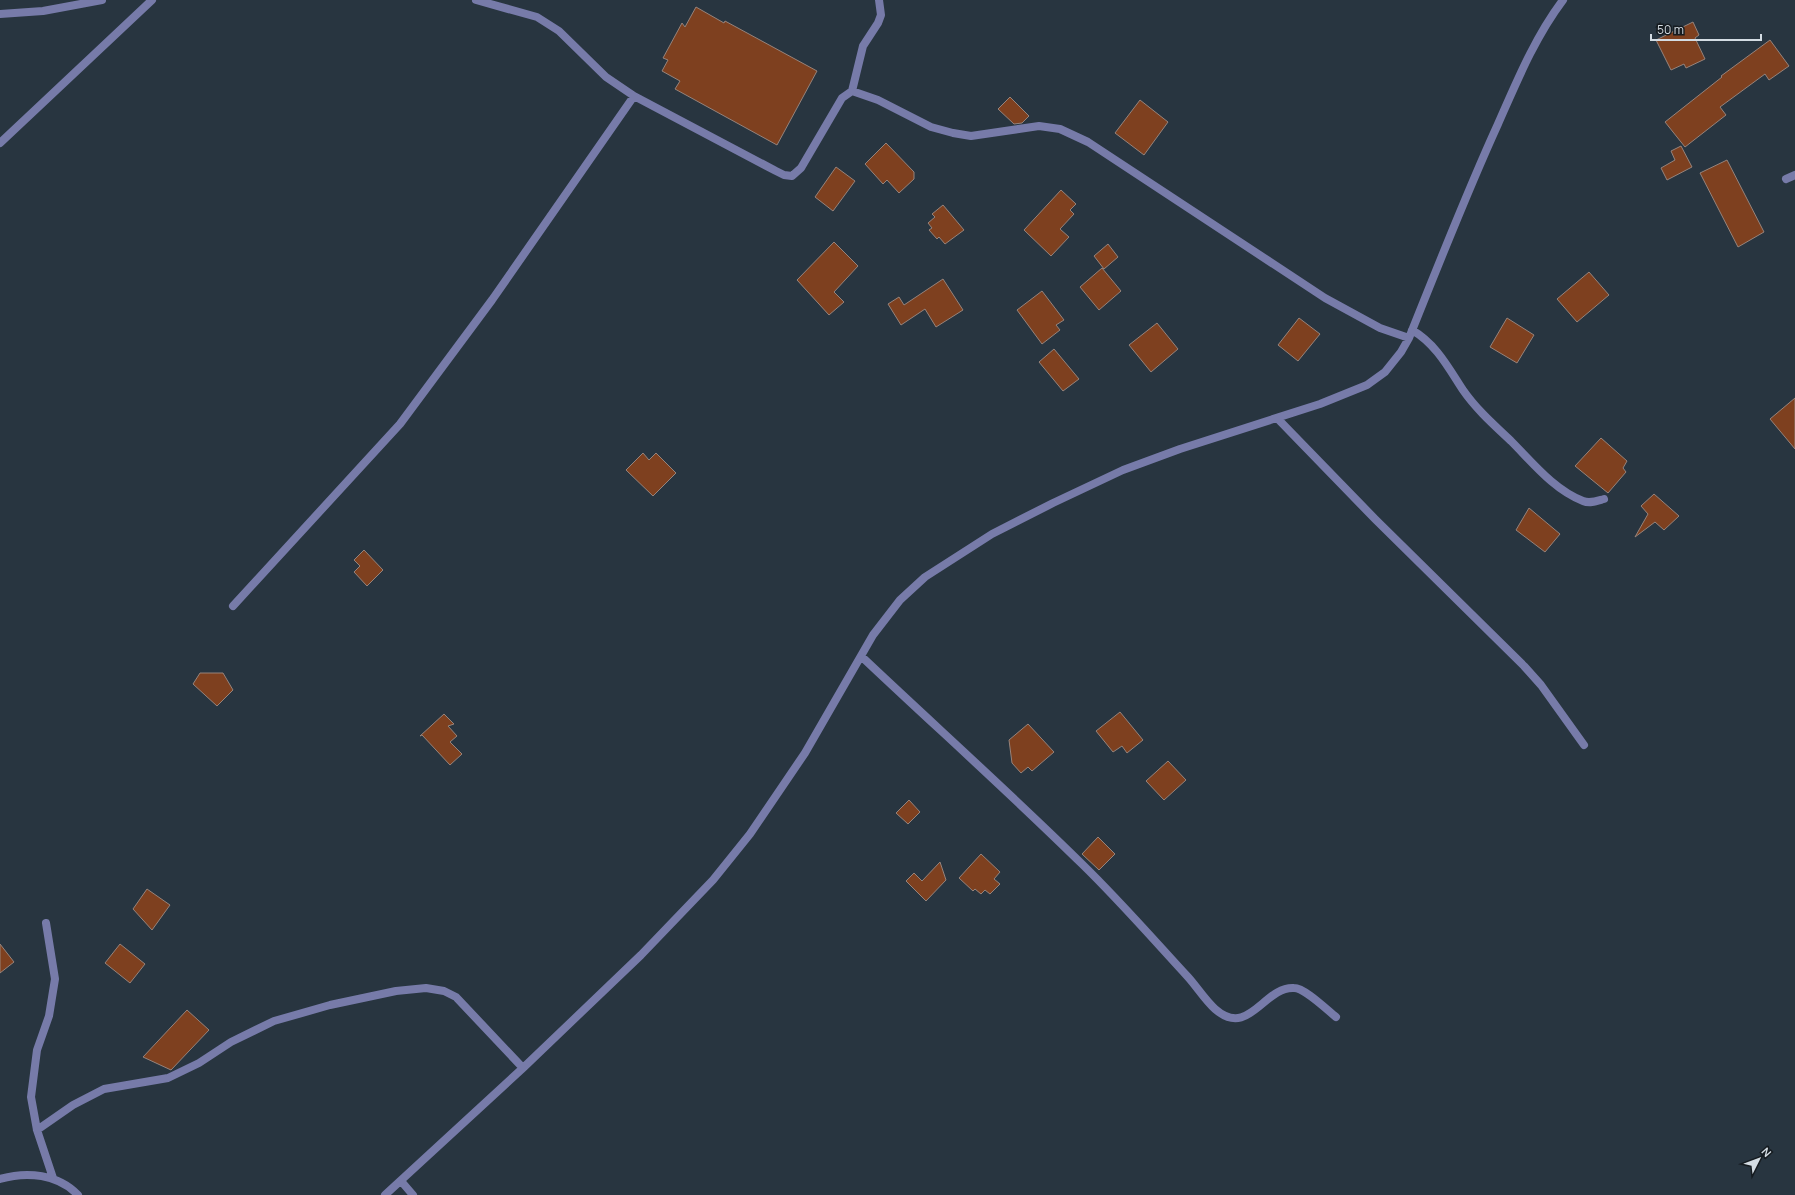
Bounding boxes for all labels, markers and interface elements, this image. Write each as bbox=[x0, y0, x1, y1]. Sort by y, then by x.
scale bar bbox=[1651, 16, 1761, 42]
text: 50 m bbox=[1657, 21, 1684, 38]
north arrow bbox=[1739, 1139, 1779, 1179]
text: N bbox=[1759, 1144, 1775, 1160]

